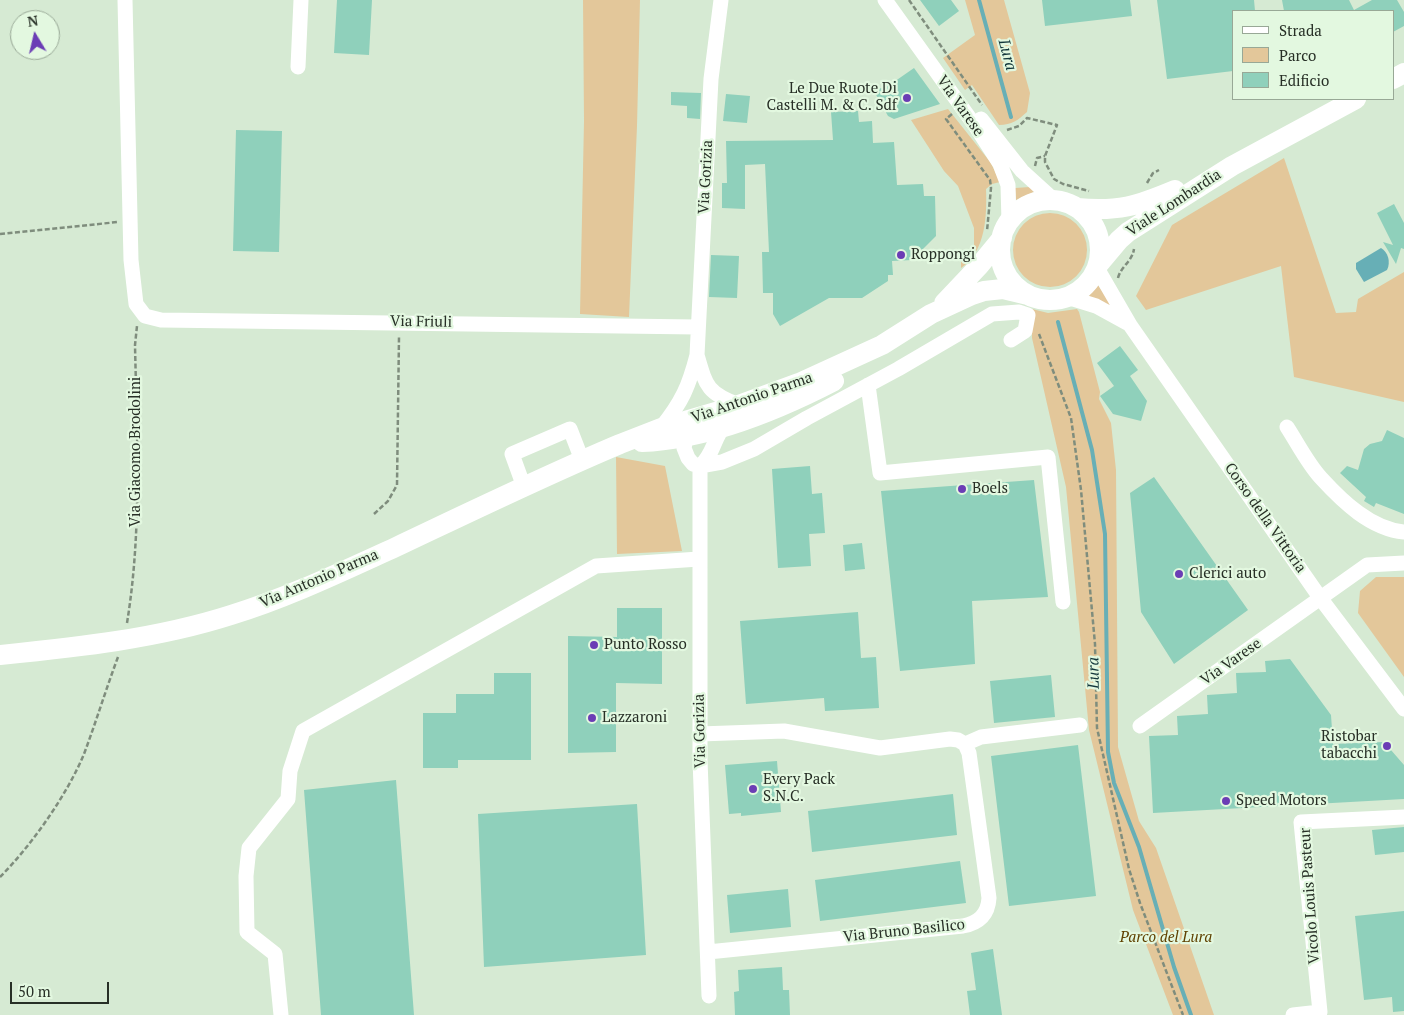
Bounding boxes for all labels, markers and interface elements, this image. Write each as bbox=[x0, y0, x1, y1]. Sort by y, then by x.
north arrow bbox=[10, 10, 60, 60]
text: N bbox=[26, 10, 39, 31]
legend bbox=[1232, 10, 1394, 100]
text: Strada bbox=[1279, 20, 1322, 40]
water label: Lura bbox=[994, 37, 1020, 73]
text: Parco bbox=[1279, 45, 1316, 65]
text: Edificio bbox=[1279, 70, 1329, 90]
street label: Via Varese bbox=[933, 72, 987, 140]
place label: Le Due Ruote Di Castelli M. & C. Sdf bbox=[766, 80, 897, 115]
marker: Le Due Ruote Di Castelli M. & C. Sdf bbox=[901, 92, 913, 104]
street label: Via Gorizia bbox=[695, 139, 717, 215]
street label: Viale Lombardia bbox=[1123, 166, 1225, 240]
place label: Roppongi bbox=[911, 246, 975, 264]
marker: Roppongi bbox=[895, 249, 907, 261]
street label: Via Friuli bbox=[390, 312, 452, 332]
street label: Via Antonio Parma bbox=[689, 369, 815, 427]
street label: Via Giacomo Brodolini bbox=[127, 377, 145, 527]
street label: Corso della Vittoria bbox=[1220, 460, 1310, 576]
place label: Boels bbox=[972, 480, 1008, 498]
marker: Boels bbox=[956, 483, 968, 495]
street label: Via Antonio Parma bbox=[257, 546, 381, 612]
place label: Clerici auto bbox=[1189, 565, 1266, 583]
marker: Clerici auto bbox=[1173, 568, 1185, 580]
street label: Via Varese bbox=[1197, 635, 1265, 689]
place label: Punto Rosso bbox=[604, 636, 687, 654]
marker: Punto Rosso bbox=[588, 639, 600, 651]
water label: Lura bbox=[1084, 657, 1104, 689]
street label: Via Gorizia bbox=[690, 694, 710, 768]
place label: Lazzaroni bbox=[602, 709, 667, 727]
marker: Lazzaroni bbox=[586, 712, 598, 724]
place label: Ristobar tabacchi bbox=[1321, 728, 1377, 763]
marker: Ristobar tabacchi bbox=[1381, 740, 1393, 752]
place label: Every Pack S.N.C. bbox=[763, 771, 835, 806]
marker: Every Pack S.N.C. bbox=[747, 783, 759, 795]
place label: Speed Motors bbox=[1236, 792, 1327, 810]
marker: Speed Motors bbox=[1220, 795, 1232, 807]
street label: Vicolo Louis Pasteur bbox=[1296, 827, 1324, 965]
street label: Via Bruno Basilico bbox=[842, 916, 966, 946]
park label: Parco del Lura bbox=[1120, 929, 1212, 947]
scale bar bbox=[12, 972, 111, 1004]
text: 50 m bbox=[18, 981, 51, 1001]

